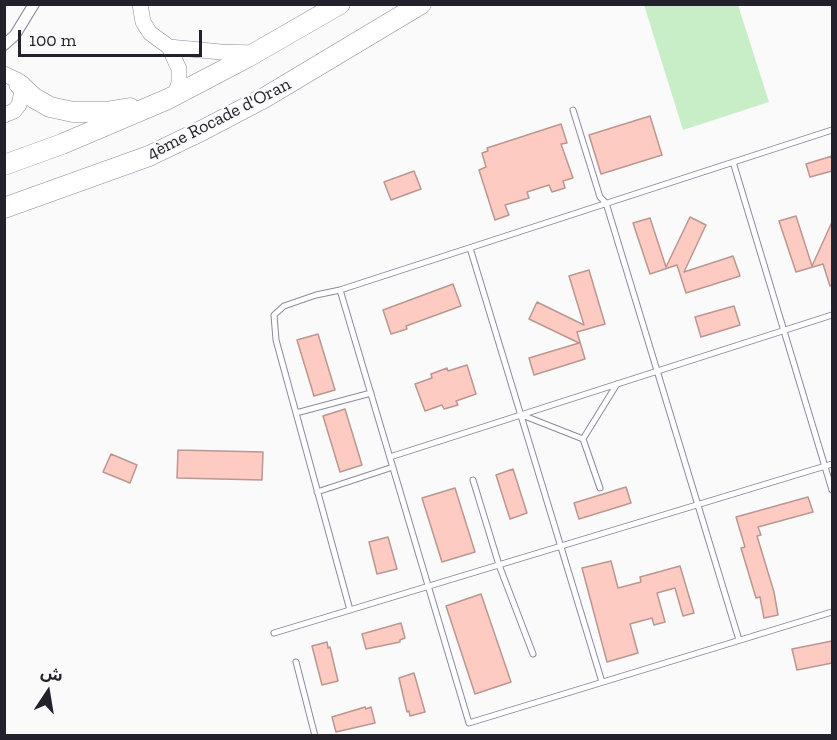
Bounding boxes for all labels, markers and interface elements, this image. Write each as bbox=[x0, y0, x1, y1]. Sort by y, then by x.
scale bar bbox=[21, 18, 206, 56]
text: 100 m bbox=[29, 29, 76, 51]
street label: 4ème Rocade d'Oran bbox=[143, 73, 295, 165]
north arrow bbox=[18, 662, 78, 722]
text: ش bbox=[39, 662, 65, 685]

